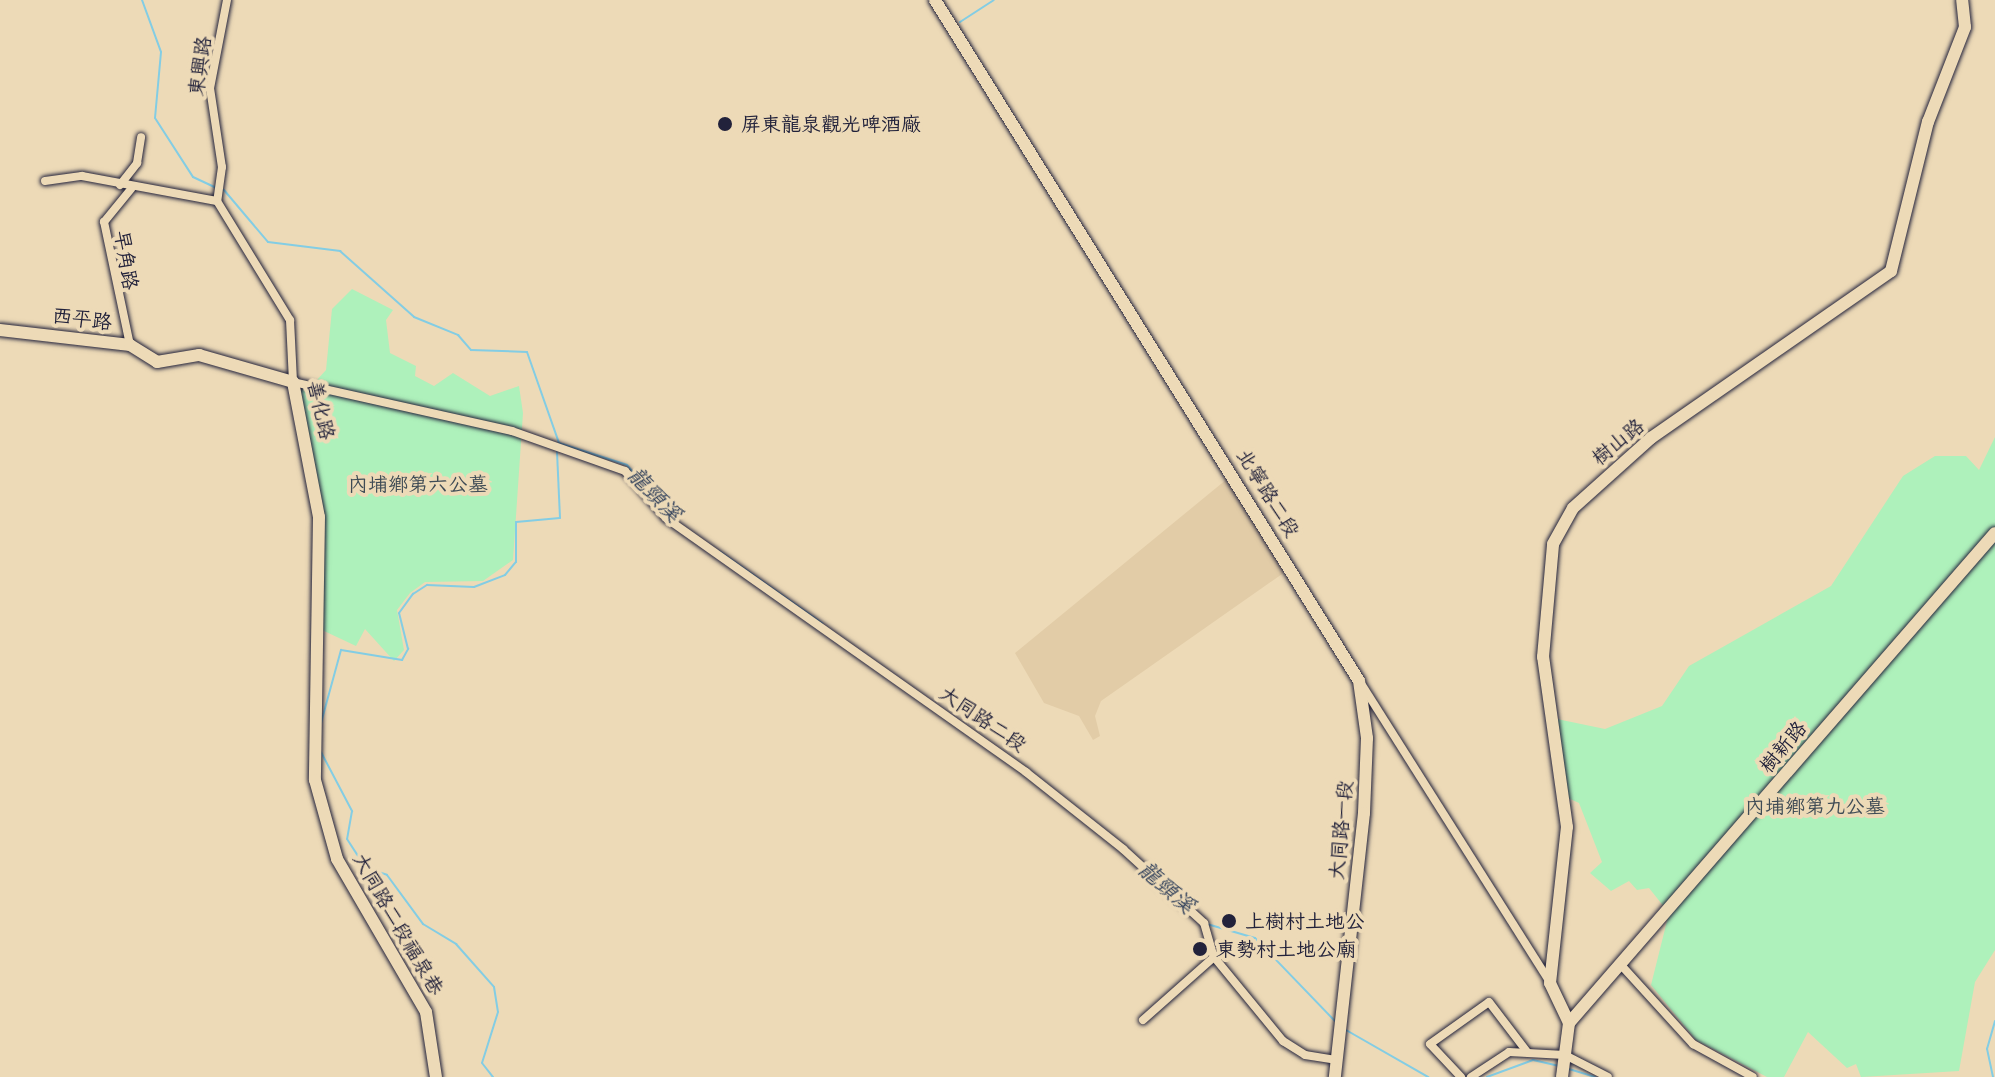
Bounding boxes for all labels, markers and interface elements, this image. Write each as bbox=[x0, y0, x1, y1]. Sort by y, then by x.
street label: 東興路 bbox=[184, 35, 216, 97]
place label: 屏東龍泉觀光啤酒廠 bbox=[741, 112, 921, 136]
marker: 屏東龍泉觀光啤酒廠 bbox=[716, 115, 734, 133]
street label: 早角路 bbox=[109, 228, 143, 292]
street label: 西平路 bbox=[51, 303, 113, 335]
street label: 善化路 bbox=[303, 378, 339, 442]
street label: 樹山路 bbox=[1587, 414, 1649, 470]
street label: 北寧路二段 bbox=[1231, 444, 1305, 542]
water label: 龍頸溪 bbox=[622, 462, 686, 528]
park label: 內埔鄉第六公墓 bbox=[348, 472, 488, 496]
street label: 大同路二段 bbox=[935, 681, 1031, 757]
street label: 樹新路 bbox=[1755, 716, 1811, 778]
street label: 大同路一段 bbox=[1325, 779, 1357, 881]
park label: 內埔鄉第九公墓 bbox=[1745, 794, 1885, 818]
street label: 大同路二段福泉巷 bbox=[348, 849, 448, 999]
water label: 龍頸溪 bbox=[1132, 856, 1200, 920]
place label: 上樹村土地公 bbox=[1245, 909, 1365, 933]
marker: 上樹村土地公 bbox=[1220, 912, 1238, 930]
place label: 東勢村土地公廟 bbox=[1216, 937, 1356, 961]
marker: 東勢村土地公廟 bbox=[1191, 940, 1209, 958]

